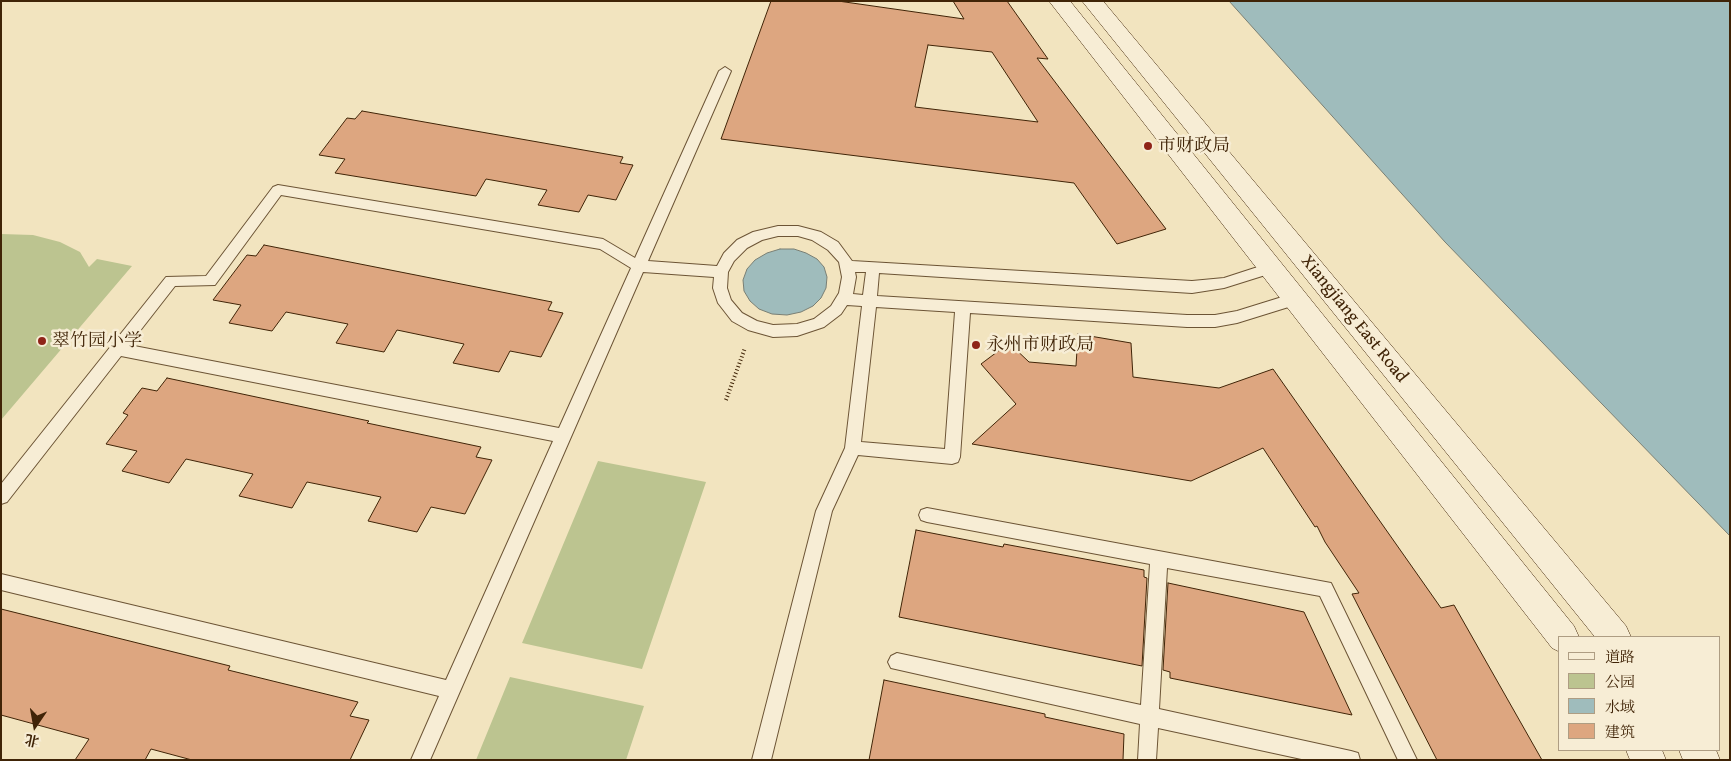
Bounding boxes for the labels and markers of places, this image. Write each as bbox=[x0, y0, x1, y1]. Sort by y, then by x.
place label: 市财政局 bbox=[1158, 135, 1230, 157]
marker: 市财政局 bbox=[1142, 140, 1154, 152]
place label: 翠竹园小学 bbox=[52, 330, 142, 352]
place label: 永州市财政局 bbox=[986, 334, 1094, 356]
marker: 翠竹园小学 bbox=[36, 335, 48, 347]
marker: 永州市财政局 bbox=[970, 339, 982, 351]

